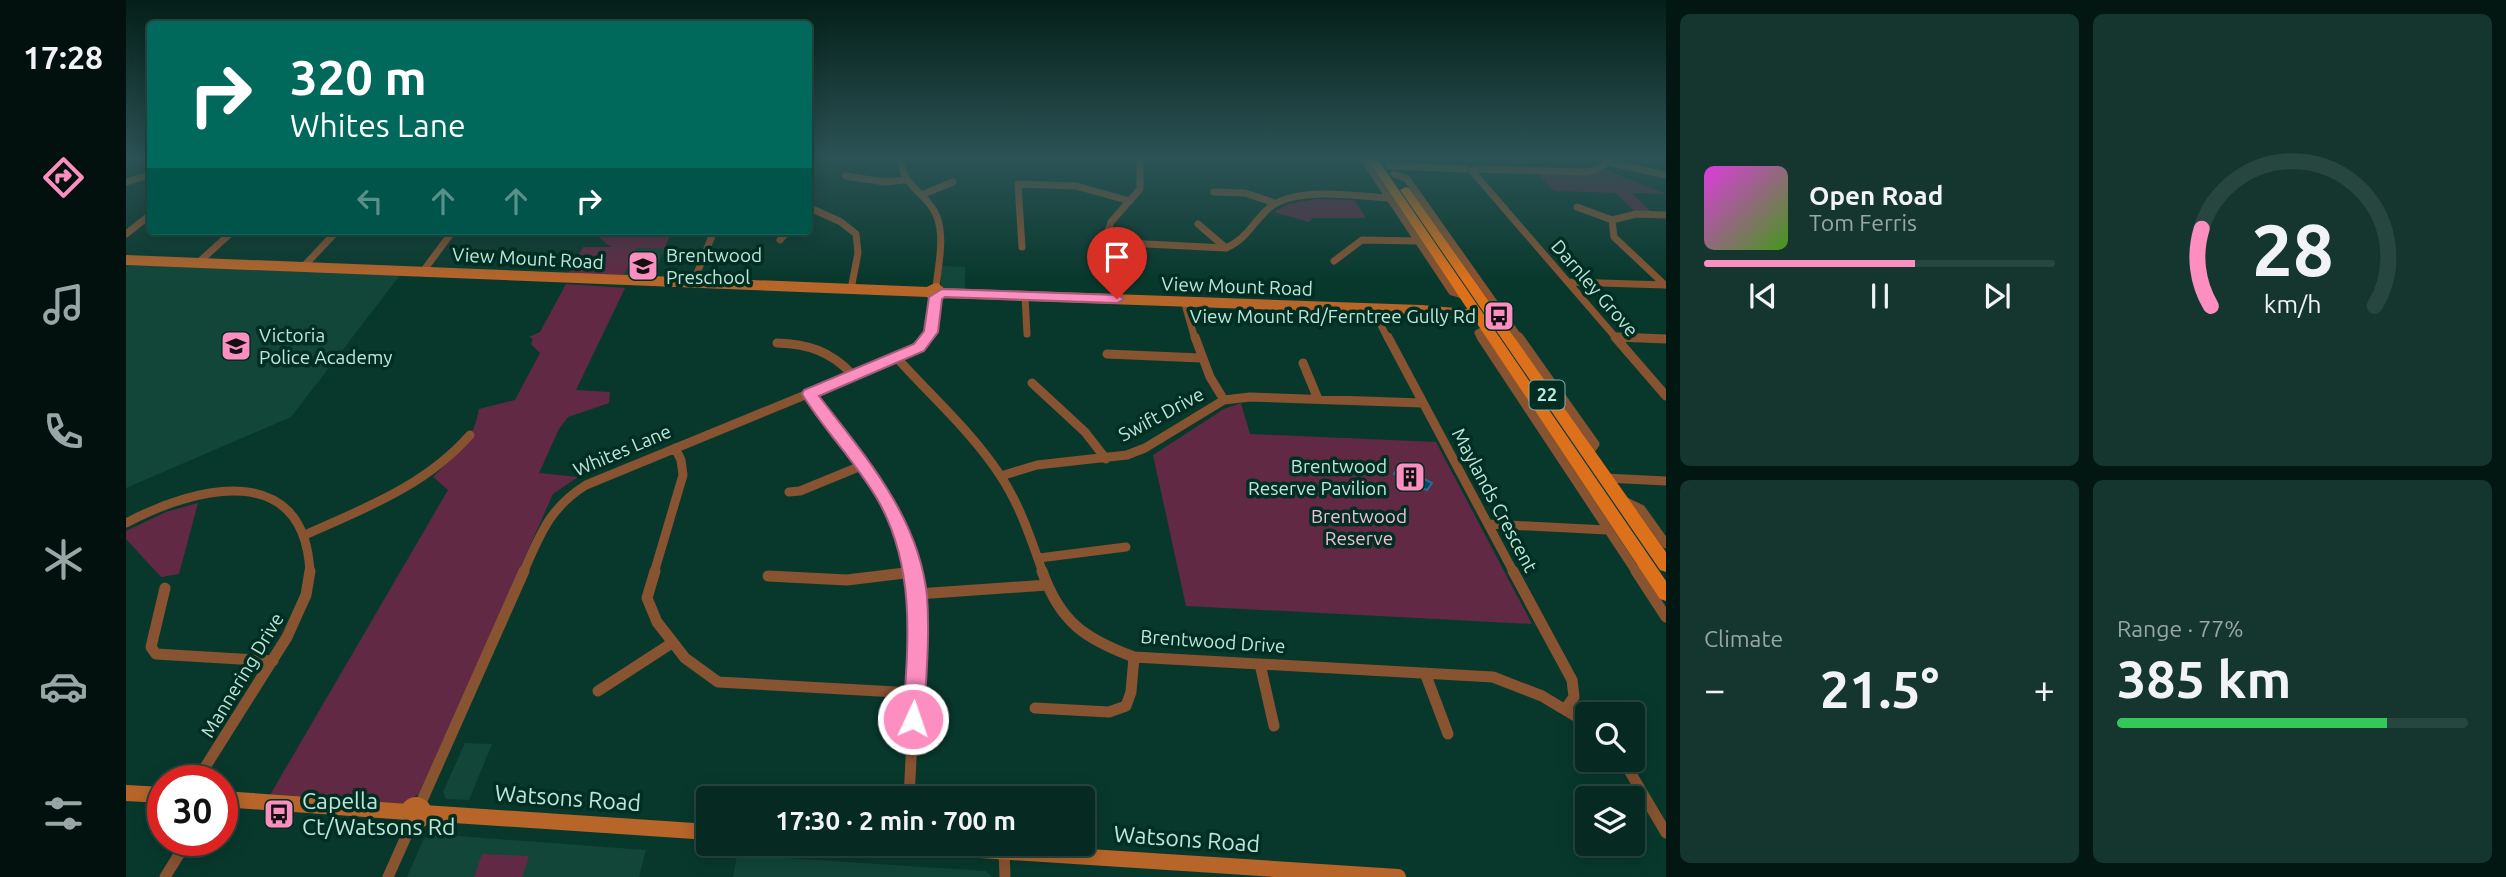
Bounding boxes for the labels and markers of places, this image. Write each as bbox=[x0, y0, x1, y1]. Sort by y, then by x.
pin bbox=[1087, 227, 1147, 299]
place label: Brentwood Preschool bbox=[666, 244, 762, 288]
school or university icon: Brentwood Preschool bbox=[626, 249, 660, 283]
bus stop icon: View Mount Rd/Ferntree Gully Rd bbox=[1482, 299, 1516, 333]
place label: View Mount Rd/Ferntree Gully Rd bbox=[1190, 305, 1476, 327]
place label: Victoria Police Academy bbox=[259, 324, 393, 368]
school or university icon: Victoria Police Academy bbox=[219, 329, 253, 363]
place label: Brentwood Reserve Pavilion bbox=[1248, 455, 1387, 499]
building icon: Brentwood Reserve Pavilion bbox=[1393, 460, 1427, 494]
place label: Capella Ct/Watsons Rd bbox=[302, 788, 455, 839]
bus stop icon: Capella Ct/Watsons Rd bbox=[262, 797, 296, 831]

